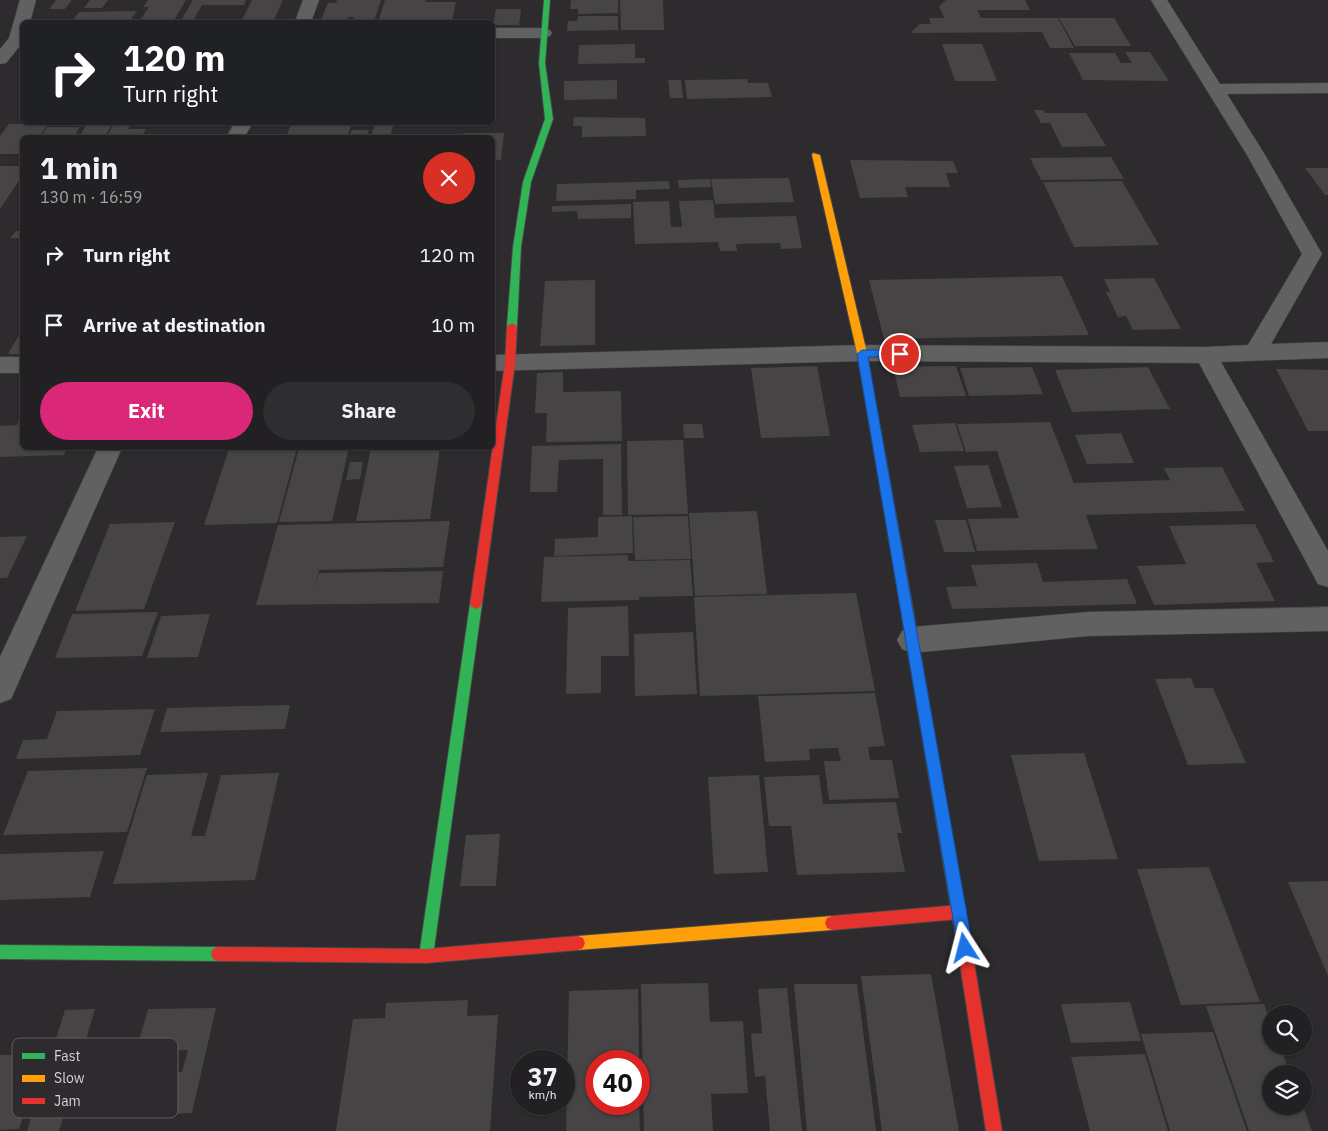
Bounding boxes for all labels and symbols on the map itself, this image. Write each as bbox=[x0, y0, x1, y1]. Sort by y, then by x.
pin bbox=[879, 333, 921, 375]
position arrow bbox=[938, 921, 990, 973]
legend bbox=[12, 1038, 178, 1118]
text: Fast bbox=[54, 1047, 80, 1065]
speed limit sign: 40 bbox=[585, 1050, 650, 1115]
text: Slow bbox=[54, 1069, 85, 1087]
text: Jam bbox=[54, 1092, 81, 1110]

